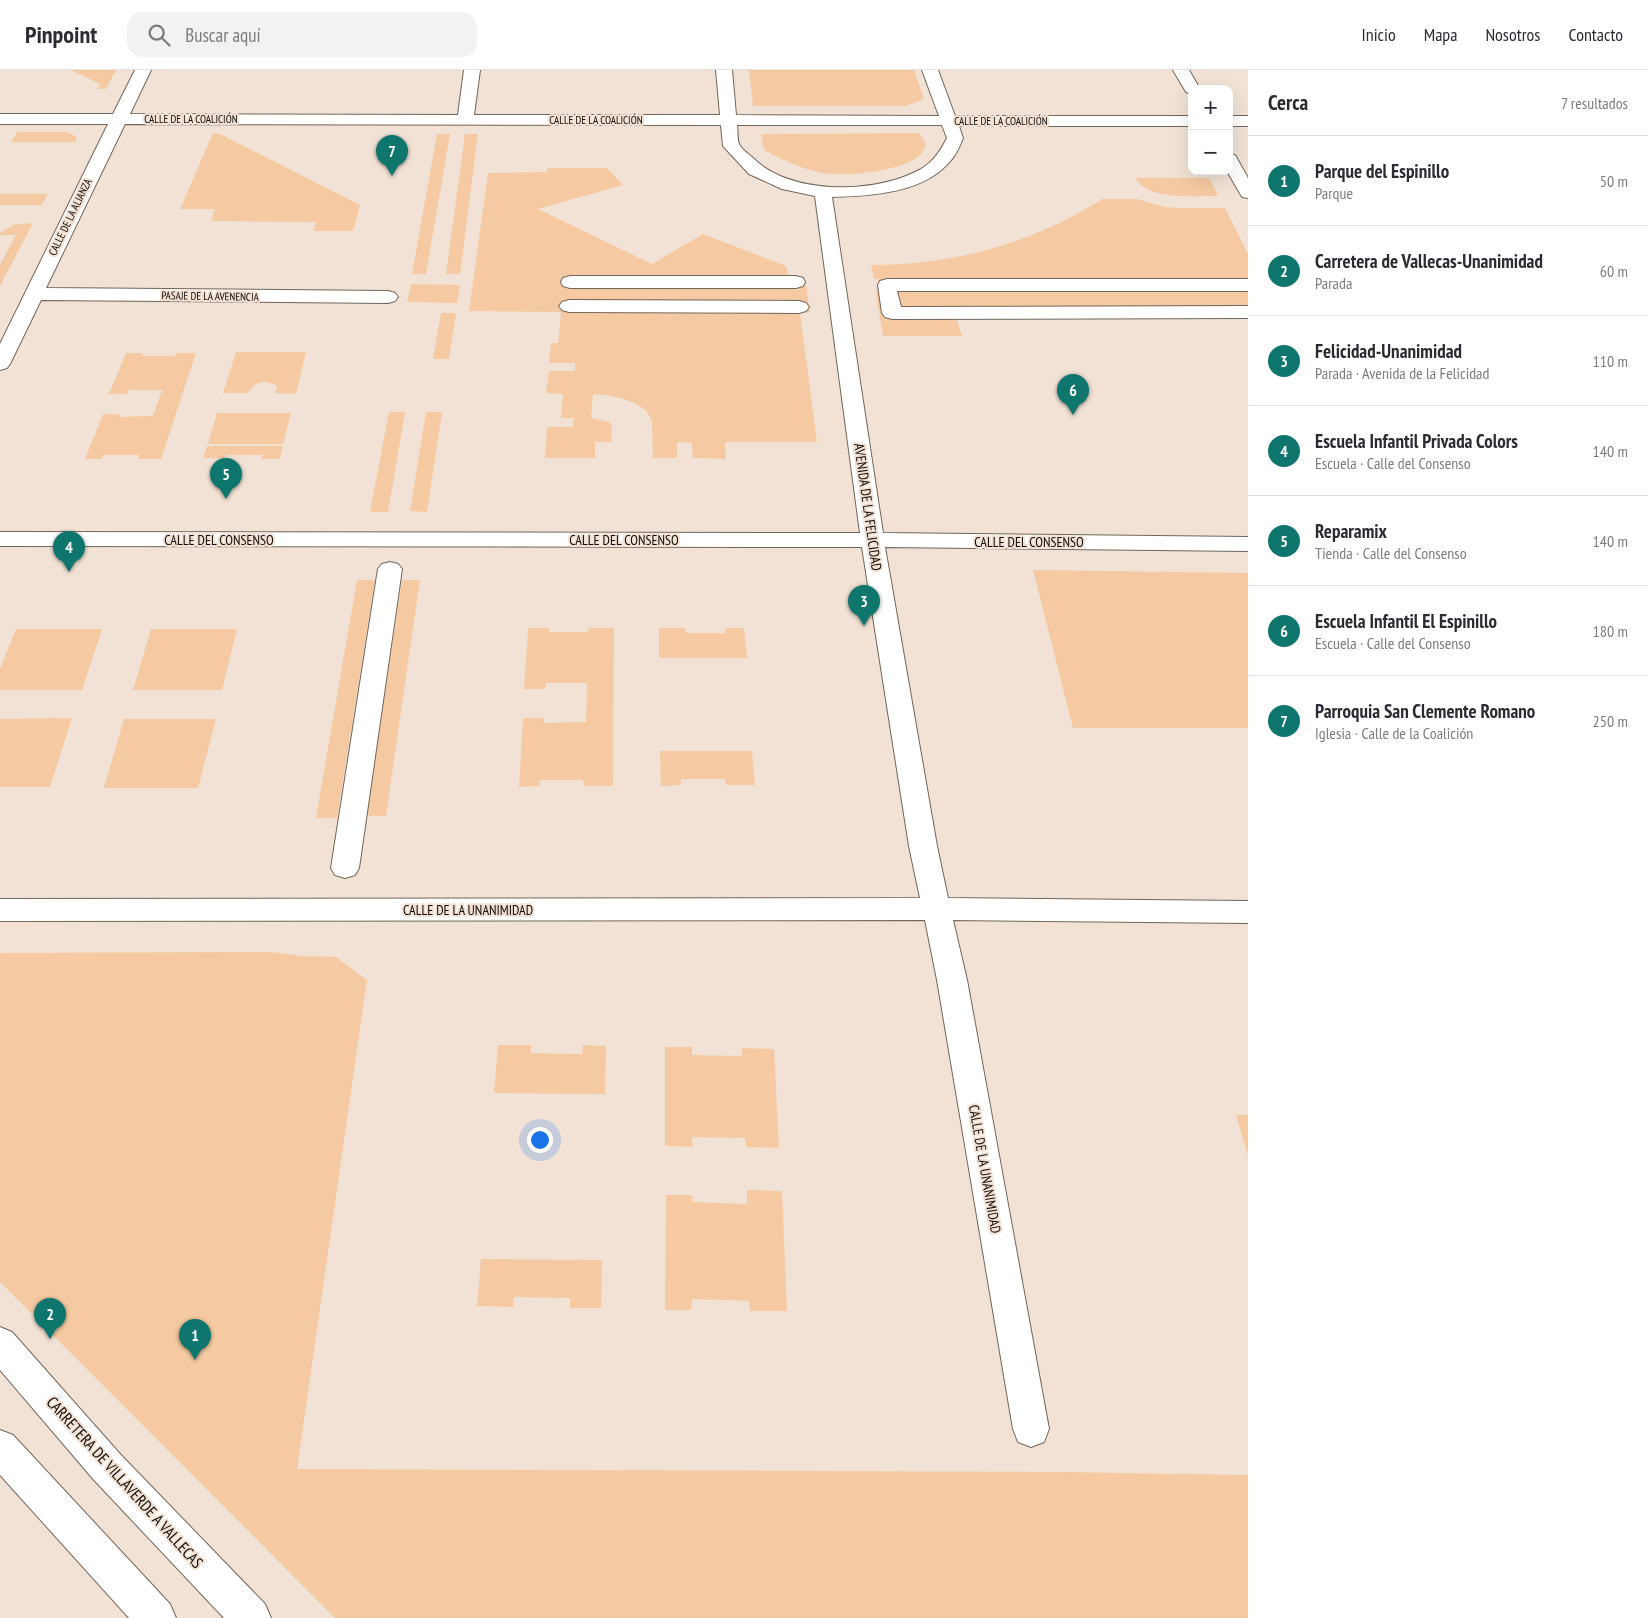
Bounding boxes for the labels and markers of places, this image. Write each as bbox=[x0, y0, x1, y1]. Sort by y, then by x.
pin: 7 bbox=[376, 135, 408, 176]
pin: 6 bbox=[1057, 374, 1089, 415]
pin: 5 bbox=[210, 458, 242, 499]
pin: 4 bbox=[53, 531, 85, 572]
pin: 3 bbox=[848, 585, 880, 626]
pin: 2 bbox=[34, 1298, 66, 1339]
pin: 1 bbox=[179, 1319, 211, 1360]

